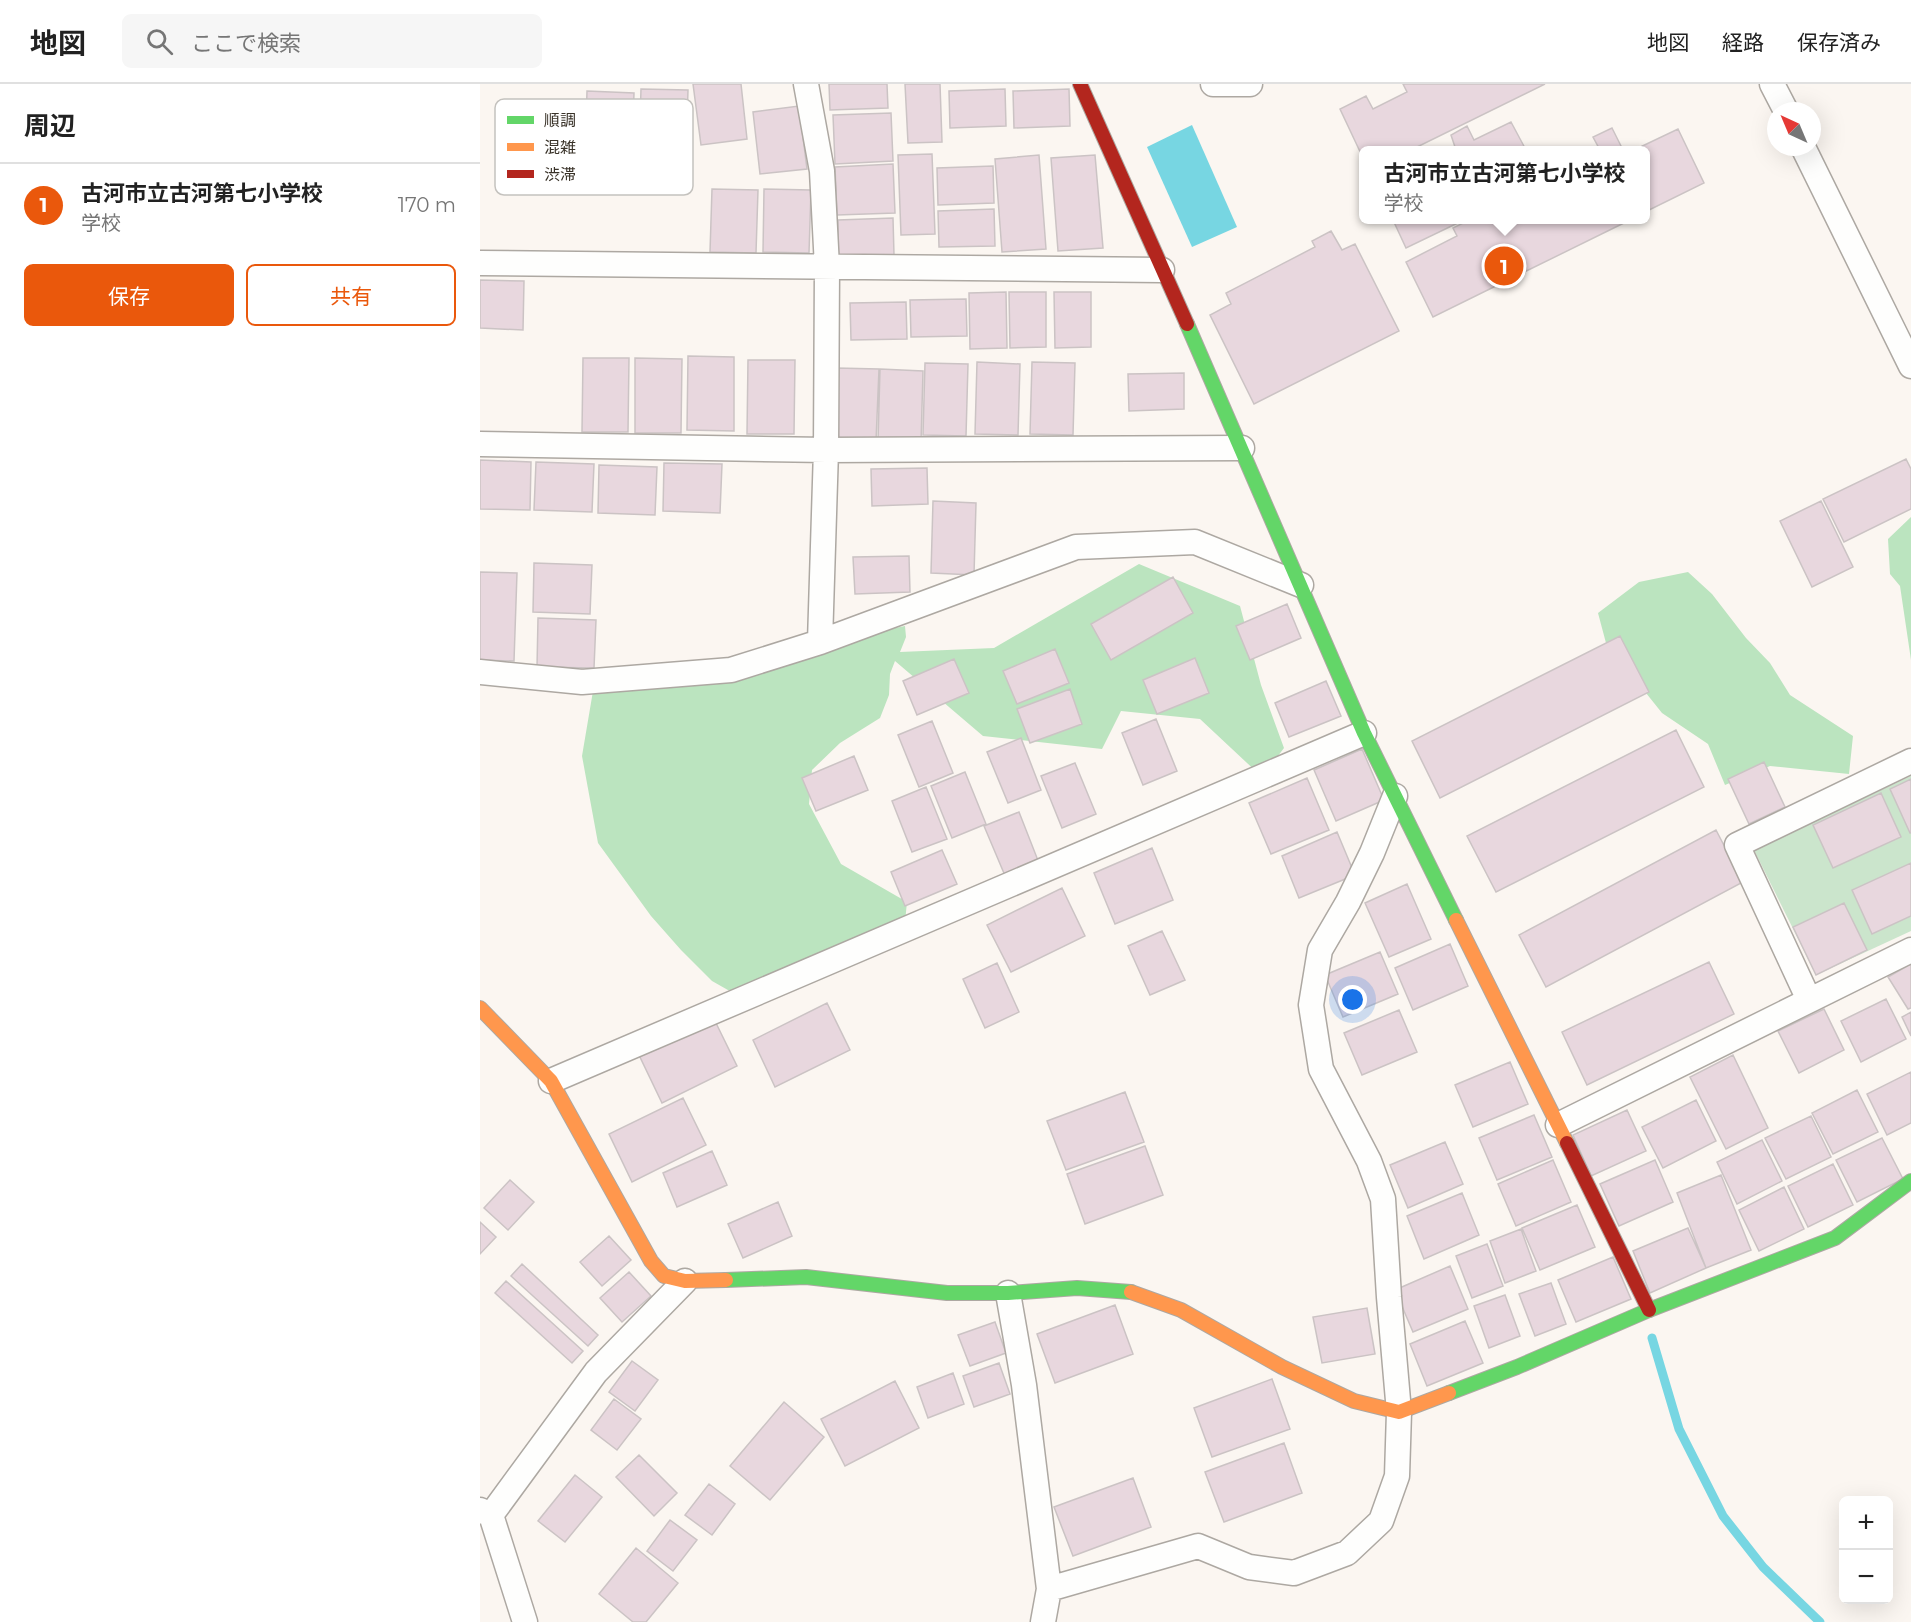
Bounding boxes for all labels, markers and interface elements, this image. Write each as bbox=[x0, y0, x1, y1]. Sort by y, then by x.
search box bbox=[122, 14, 542, 68]
icon: search bbox=[143, 25, 176, 58]
text: 地図 bbox=[30, 26, 86, 60]
text: ここで検索 bbox=[191, 30, 301, 57]
text: 地図 bbox=[1647, 30, 1689, 55]
text: 経路 bbox=[1722, 30, 1764, 55]
text: 保存済み bbox=[1797, 30, 1881, 55]
legend bbox=[495, 99, 693, 195]
north arrow bbox=[1767, 102, 1821, 156]
text: 周辺 bbox=[24, 110, 76, 142]
text: 順調 bbox=[544, 111, 576, 130]
text: 混雑 bbox=[544, 138, 576, 157]
popup bbox=[1359, 146, 1650, 224]
text: 古河市立古河第七小学校 bbox=[1383, 160, 1626, 187]
text: 渋滞 bbox=[544, 165, 576, 184]
text: 古河市立古河第七小学校 bbox=[81, 180, 323, 207]
text: 学校 bbox=[1383, 191, 1423, 215]
text: 1 bbox=[40, 193, 47, 217]
text: 170 m bbox=[398, 193, 456, 217]
text: 学校 bbox=[81, 211, 121, 235]
pin: 1 bbox=[1484, 244, 1524, 288]
button: 保存 bbox=[24, 264, 234, 326]
button: 共有 bbox=[246, 264, 456, 326]
your location bbox=[1338, 985, 1367, 1014]
map controls bbox=[1839, 1496, 1893, 1604]
button: + bbox=[1839, 1496, 1893, 1550]
button: − bbox=[1839, 1550, 1893, 1604]

